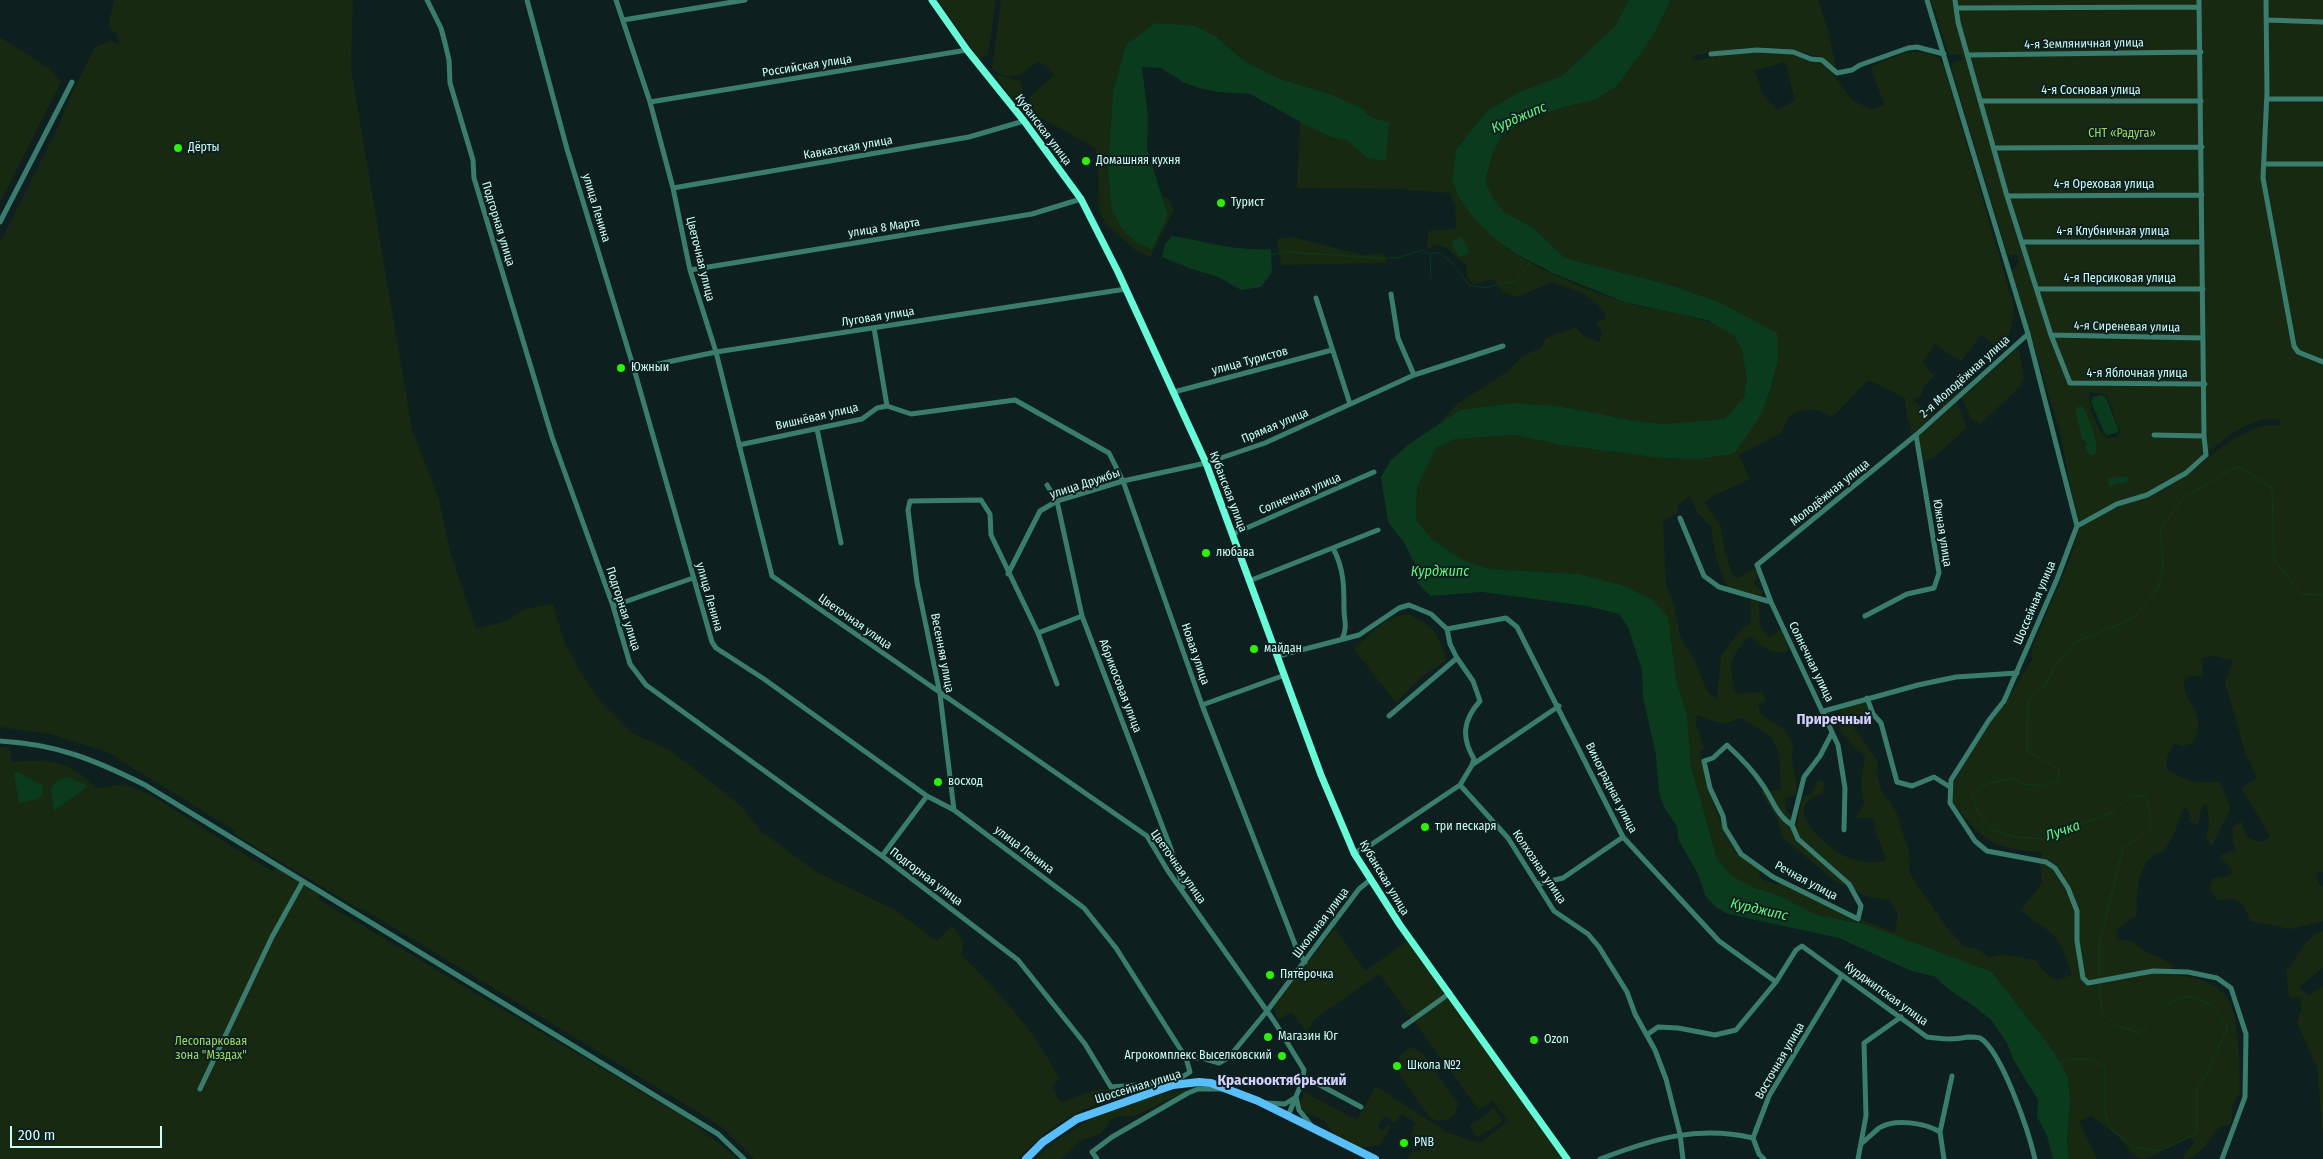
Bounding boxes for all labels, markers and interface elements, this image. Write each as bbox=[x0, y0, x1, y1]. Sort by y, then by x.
street label: 4-я Земляничная улица bbox=[2024, 36, 2144, 52]
street label: Российская улица bbox=[761, 52, 853, 80]
street label: 4-я Сосновая улица bbox=[2041, 84, 2141, 98]
street label: Кубанская улица bbox=[1012, 92, 1074, 168]
water label: Курджипс bbox=[1489, 99, 1549, 137]
park label: СНТ «Радуга» bbox=[2088, 127, 2156, 141]
street label: Кавказская улица bbox=[802, 133, 894, 163]
place label: Дёрты bbox=[188, 141, 220, 155]
marker: Дёрты bbox=[172, 142, 184, 154]
place label: Домашняя кухня bbox=[1096, 154, 1180, 168]
marker: Домашняя кухня bbox=[1080, 155, 1092, 167]
street label: улица Ленина bbox=[579, 172, 613, 244]
street label: 4-я Ореховая улица bbox=[2054, 178, 2154, 192]
street label: Подгорная улица bbox=[478, 180, 518, 268]
place label: Турист bbox=[1231, 196, 1264, 210]
marker: Турист bbox=[1215, 197, 1227, 209]
street label: Цветочная улица bbox=[683, 215, 717, 303]
street label: улица 8 Марта bbox=[847, 215, 921, 241]
street label: 4-я Клубничная улица bbox=[2057, 225, 2169, 239]
street label: 4-я Персиковая улица bbox=[2064, 272, 2176, 286]
street label: Луговая улица bbox=[840, 304, 916, 330]
street label: 4-я Сиреневая улица bbox=[2074, 319, 2180, 335]
street label: 2-я Молодёжная улица bbox=[1917, 333, 2013, 421]
street label: улица Туристов bbox=[1210, 344, 1290, 378]
place label: Южныи bbox=[631, 361, 669, 375]
marker: Южныи bbox=[615, 362, 627, 374]
street label: 4-я Яблочная улица bbox=[2086, 367, 2188, 381]
street label: Вишнёвая улица bbox=[774, 400, 860, 434]
street label: Прямая улица bbox=[1239, 405, 1311, 447]
street label: Кубанская улица bbox=[1206, 450, 1250, 534]
street label: Молодёжная улица bbox=[1787, 457, 1873, 529]
street label: улица Дружбы bbox=[1048, 466, 1122, 502]
street label: Солнечная улица bbox=[1257, 470, 1343, 518]
street label: Южная улица bbox=[1930, 498, 1954, 568]
place label: любава bbox=[1216, 546, 1254, 560]
marker: любава bbox=[1200, 547, 1212, 559]
street label: Шоссейная улица bbox=[2011, 559, 2059, 647]
street label: улица Ленина bbox=[692, 561, 726, 633]
water label: Курджипс bbox=[1411, 564, 1469, 580]
street label: Подгорная улица bbox=[603, 565, 643, 653]
street label: Цветочная улица bbox=[815, 591, 895, 653]
street label: Весенняя улица bbox=[927, 612, 957, 694]
street label: Солнечная улица bbox=[1785, 619, 1837, 705]
street label: Новая улица bbox=[1178, 621, 1212, 687]
street label: Абрикосовая улица bbox=[1096, 637, 1144, 735]
place label: майдан bbox=[1264, 642, 1302, 656]
marker: майдан bbox=[1248, 643, 1260, 655]
district label: Приречный bbox=[1797, 711, 1871, 729]
street label: Виноградная улица bbox=[1582, 740, 1640, 836]
place label: восход bbox=[948, 775, 983, 789]
marker: восход bbox=[932, 776, 944, 788]
water label: Лучка bbox=[2044, 817, 2082, 845]
place label: три пескаря bbox=[1435, 820, 1496, 834]
marker: три пескаря bbox=[1419, 821, 1431, 833]
street label: улица Ленина bbox=[991, 823, 1057, 877]
street label: Цветочная улица bbox=[1147, 827, 1209, 907]
street label: Колхозная улица bbox=[1509, 827, 1569, 907]
street label: Кубанская улица bbox=[1356, 838, 1412, 918]
street label: Подгорная улица bbox=[887, 845, 965, 909]
street label: Речная улица bbox=[1772, 858, 1840, 904]
street label: Школьная улица bbox=[1290, 885, 1352, 961]
water label: Курджипс bbox=[1729, 895, 1789, 925]
street label: Курджипская улица bbox=[1841, 959, 1931, 1029]
place label: Пятёрочка bbox=[1280, 968, 1334, 982]
marker: Пятёрочка bbox=[1264, 969, 1276, 981]
street label: Восточная улица bbox=[1752, 1020, 1808, 1102]
place label: Магазин Юг bbox=[1278, 1030, 1338, 1044]
marker: Магазин Юг bbox=[1262, 1031, 1274, 1043]
place label: Ozon bbox=[1544, 1033, 1569, 1047]
marker: Ozon bbox=[1528, 1034, 1540, 1046]
park label: Лесопарковая зона "Мэздах" bbox=[175, 1035, 247, 1063]
place label: Агрокомплекс Выселковский bbox=[1124, 1049, 1272, 1063]
marker: Агрокомплекс Выселковский bbox=[1276, 1050, 1288, 1062]
place label: Школа №2 bbox=[1407, 1059, 1461, 1073]
marker: Школа №2 bbox=[1391, 1060, 1403, 1072]
street label: Шоссейная улица bbox=[1093, 1067, 1183, 1107]
district label: Краснооктябрьский bbox=[1217, 1072, 1347, 1090]
scale bar bbox=[12, 1116, 165, 1148]
text: 200 m bbox=[18, 1126, 55, 1144]
place label: PNB bbox=[1414, 1136, 1434, 1150]
marker: PNB bbox=[1398, 1137, 1410, 1149]

